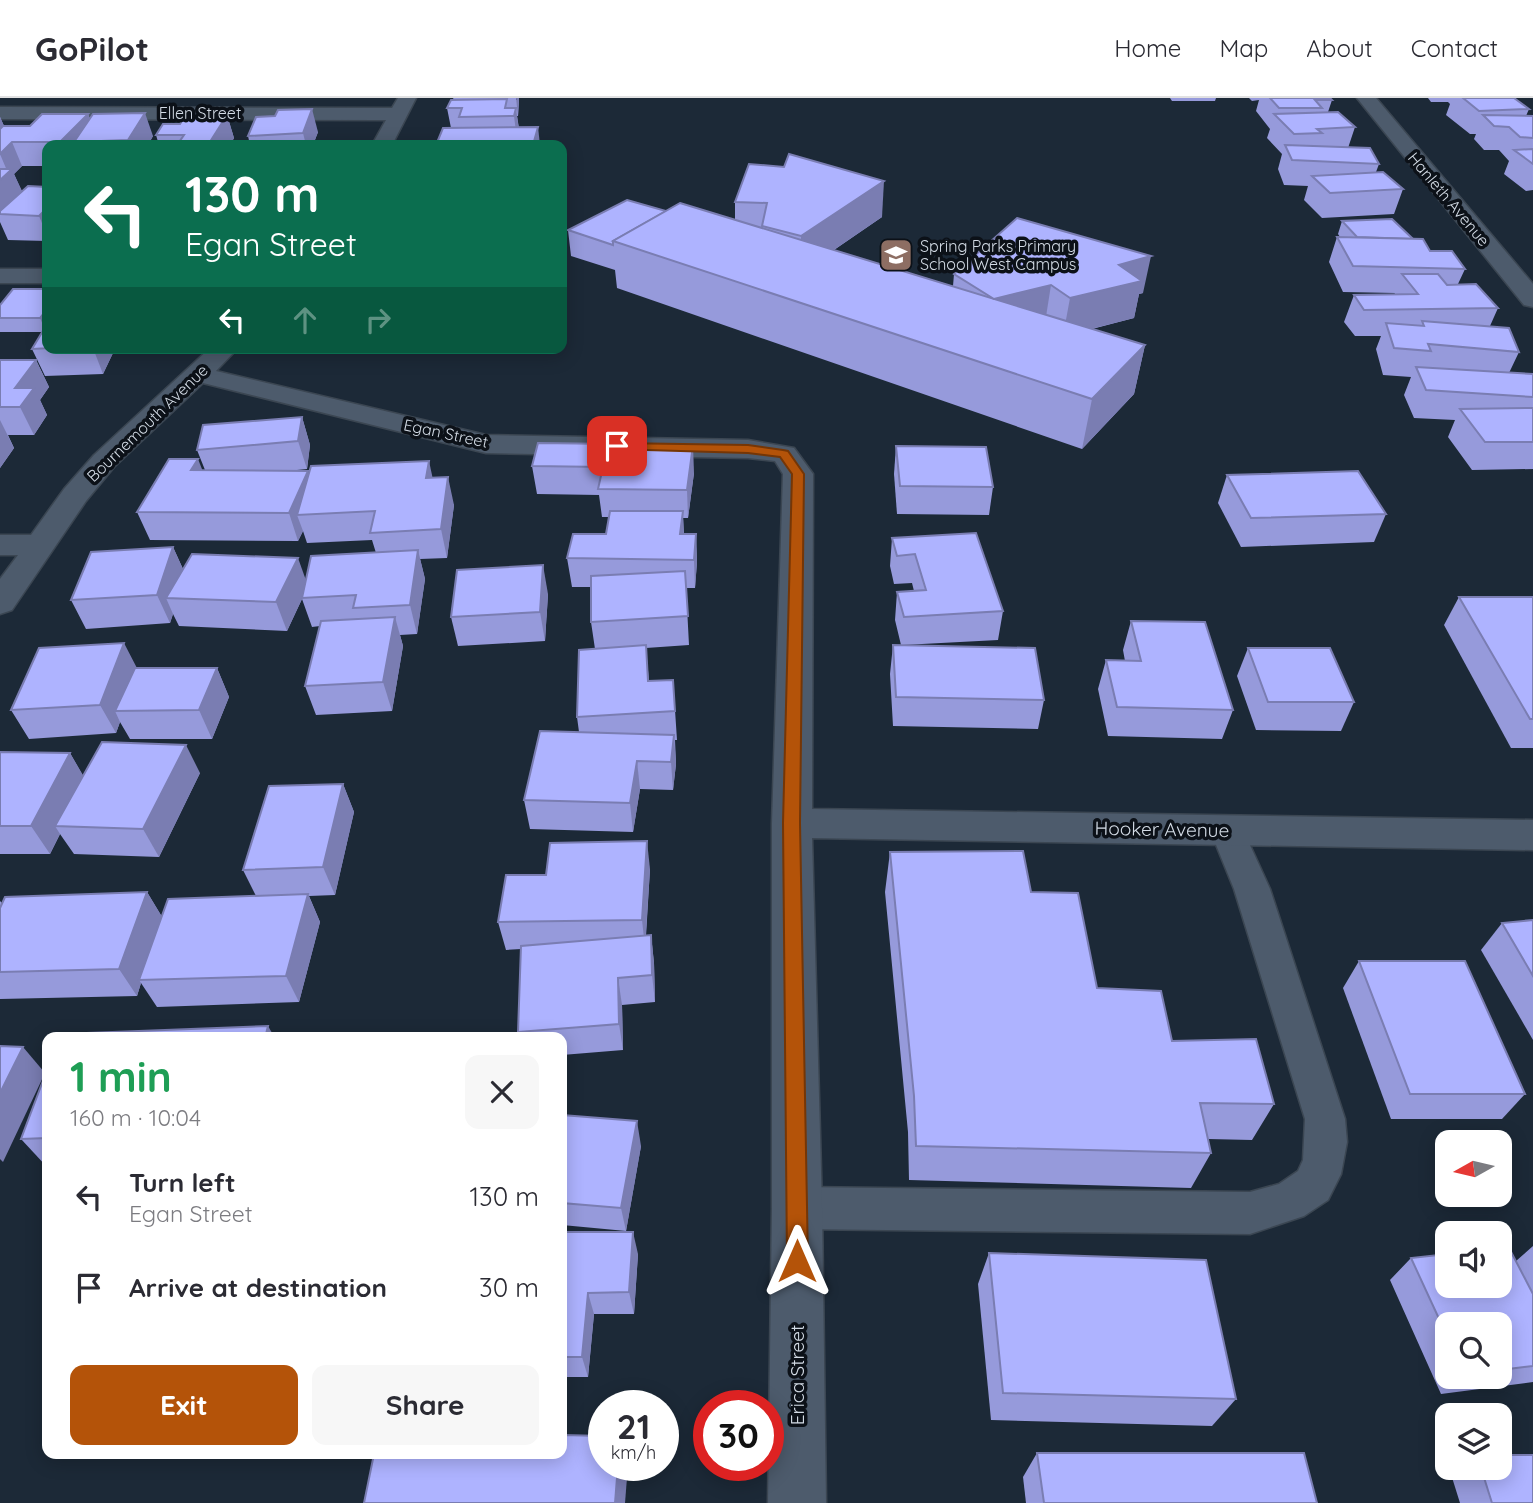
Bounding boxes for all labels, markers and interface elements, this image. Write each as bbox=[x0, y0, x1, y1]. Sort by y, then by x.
text: GoPilot bbox=[35, 28, 149, 69]
text: Home bbox=[1114, 33, 1181, 63]
text: Map bbox=[1219, 33, 1268, 63]
text: About bbox=[1306, 33, 1373, 63]
text: Contact bbox=[1411, 33, 1498, 63]
street label: Ellen Street bbox=[159, 103, 241, 123]
street label: Hanleth Avenue bbox=[1404, 148, 1494, 250]
text: 130 m bbox=[185, 163, 319, 224]
icon: left bbox=[70, 168, 161, 259]
text: Egan Street bbox=[185, 224, 357, 264]
school or university icon: Spring Parks Primary School West Campus bbox=[877, 236, 915, 274]
place label: Spring Parks Primary School West Campus bbox=[920, 236, 1076, 274]
icon: left bbox=[213, 301, 251, 339]
icon: ahead bbox=[286, 301, 324, 339]
icon: right bbox=[359, 301, 397, 339]
street label: Bournemouth Avenue bbox=[82, 360, 212, 486]
street label: Egan Street bbox=[402, 414, 490, 452]
pin bbox=[587, 416, 647, 476]
icon: arrive bbox=[598, 427, 636, 465]
street label: Hooker Avenue bbox=[1094, 816, 1230, 842]
text: 1 min bbox=[70, 1050, 172, 1103]
button: close bbox=[465, 1055, 539, 1129]
text: 160 m · 10:04 bbox=[70, 1103, 201, 1132]
north arrow bbox=[1435, 1130, 1512, 1208]
map controls bbox=[1435, 1130, 1512, 1480]
text: Turn left bbox=[129, 1166, 236, 1199]
icon: left bbox=[70, 1178, 108, 1216]
text: 130 m bbox=[469, 1180, 539, 1213]
text: Egan Street bbox=[129, 1199, 252, 1228]
button: sound bbox=[1435, 1221, 1512, 1298]
position arrow bbox=[760, 1224, 834, 1298]
icon: arrive bbox=[70, 1269, 108, 1307]
text: Arrive at destination bbox=[129, 1271, 387, 1304]
text: 30 m bbox=[479, 1271, 539, 1304]
button: search bbox=[1435, 1312, 1512, 1389]
street label: Erica Street bbox=[785, 1325, 809, 1425]
button: Exit bbox=[70, 1365, 298, 1445]
button: Share bbox=[312, 1365, 539, 1445]
speed limit sign: 30 bbox=[693, 1390, 784, 1481]
button: layers bbox=[1435, 1403, 1512, 1480]
text: 21 bbox=[617, 1404, 650, 1448]
text: km/h bbox=[611, 1441, 656, 1464]

